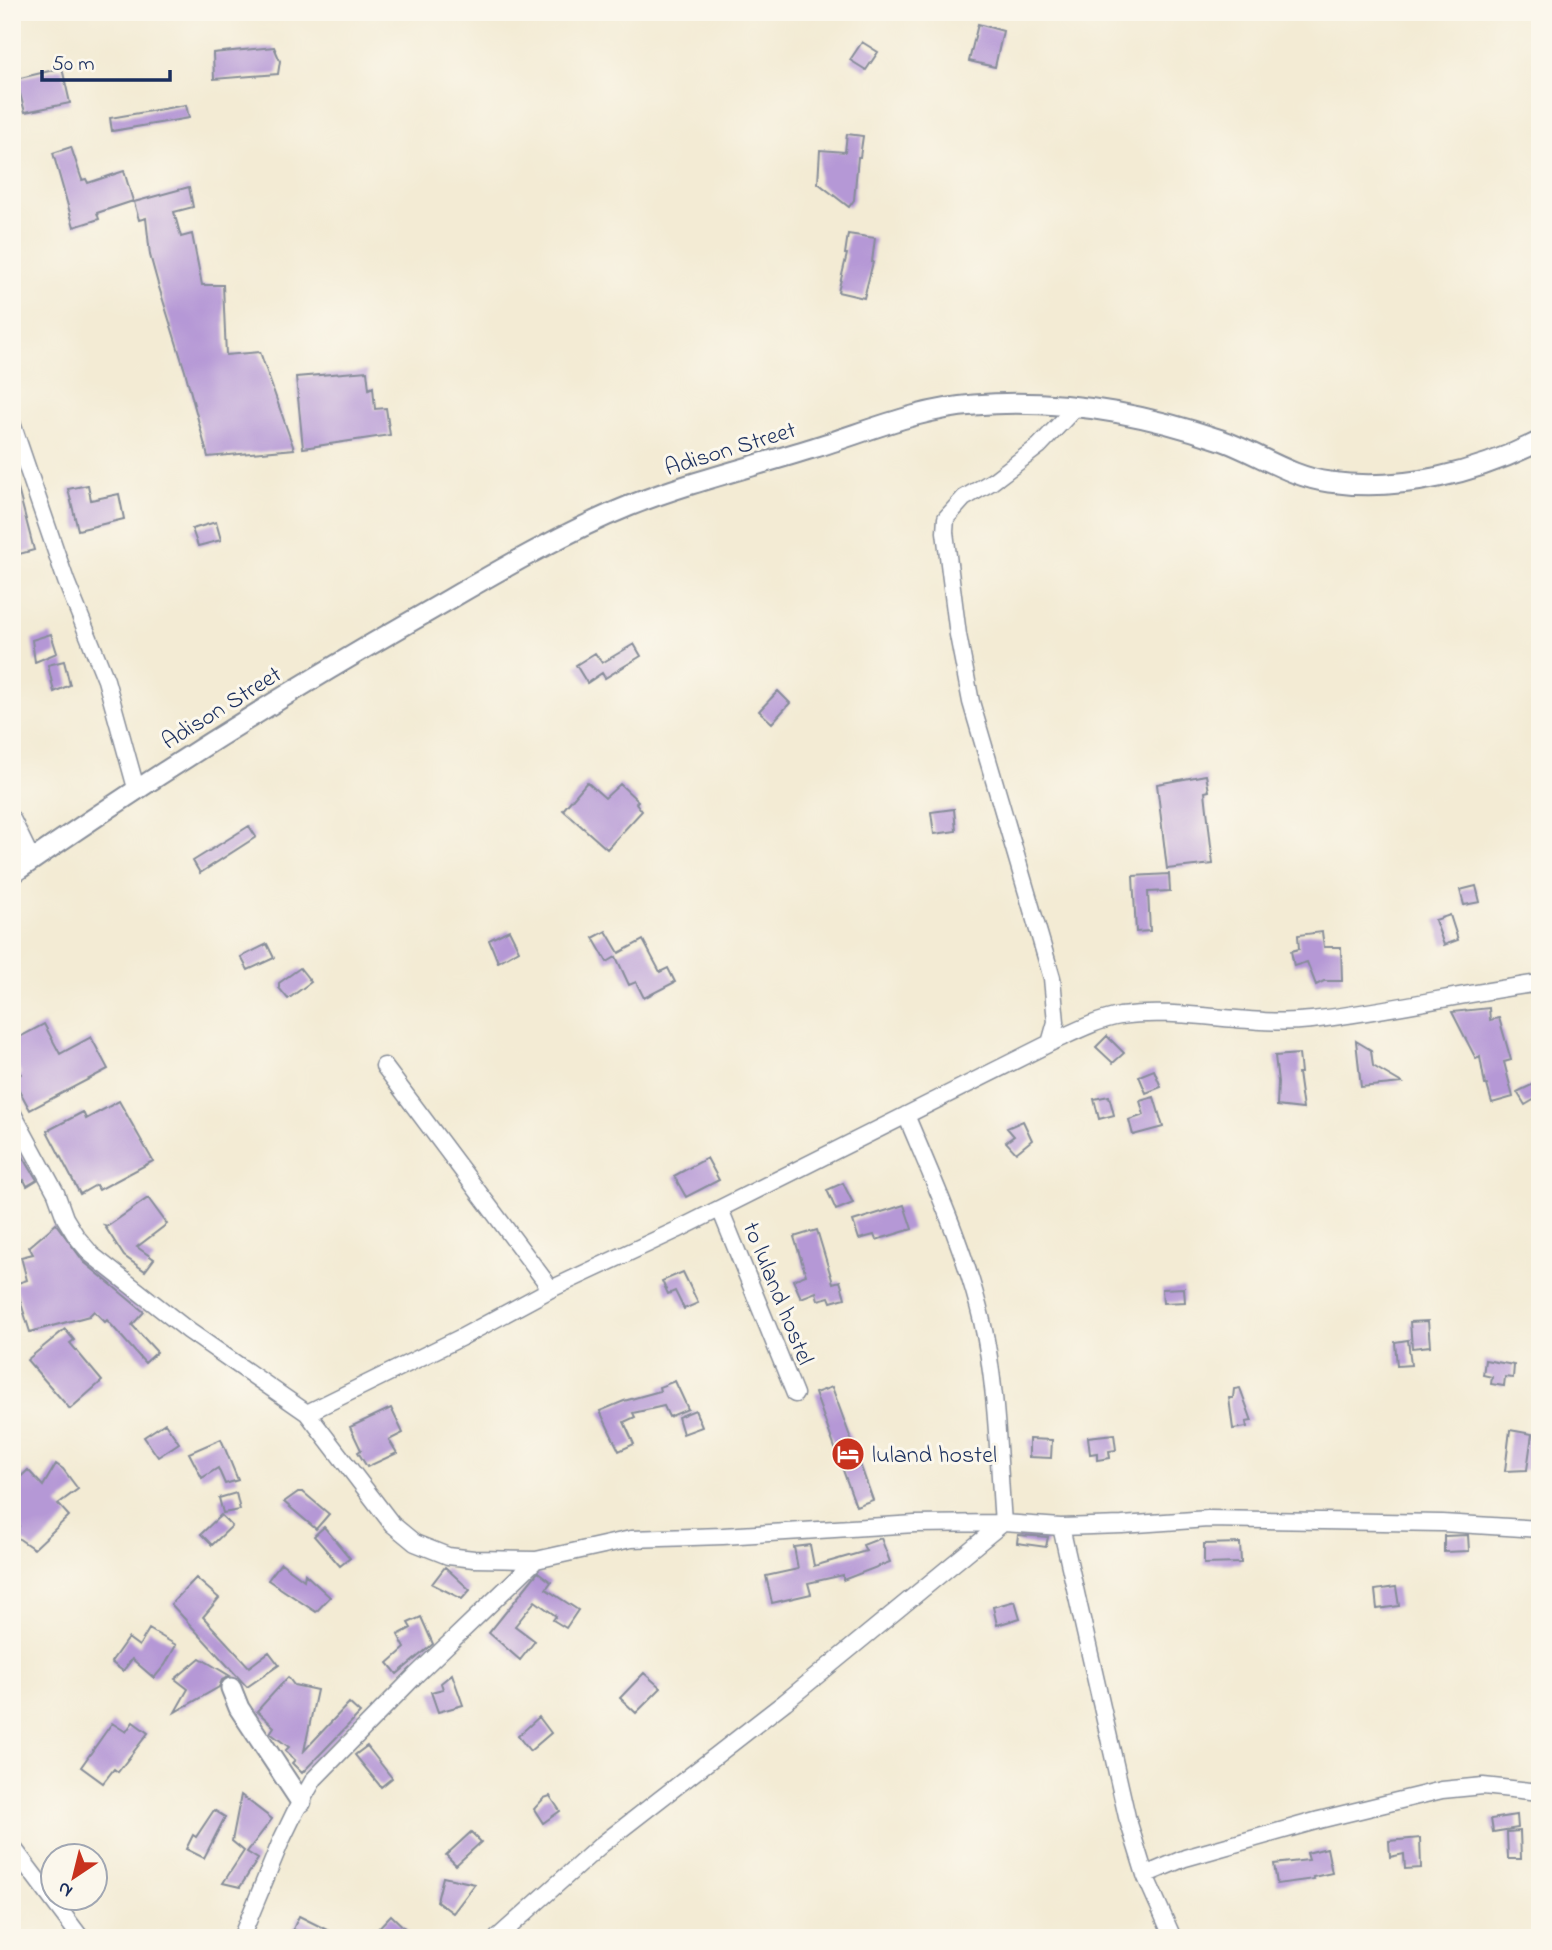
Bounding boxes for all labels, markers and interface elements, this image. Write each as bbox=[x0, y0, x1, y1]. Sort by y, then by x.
scale bar bbox=[42, 38, 170, 82]
text: 50 m bbox=[52, 50, 95, 80]
street label: Adison Street bbox=[661, 414, 801, 487]
street label: Adison Street bbox=[156, 658, 289, 760]
street label: to luland hostel bbox=[732, 1217, 821, 1371]
hotel icon: luland hostel bbox=[829, 1435, 867, 1473]
place label: luland hostel bbox=[872, 1439, 997, 1474]
north arrow bbox=[38, 1842, 108, 1912]
text: N bbox=[53, 1874, 79, 1904]

